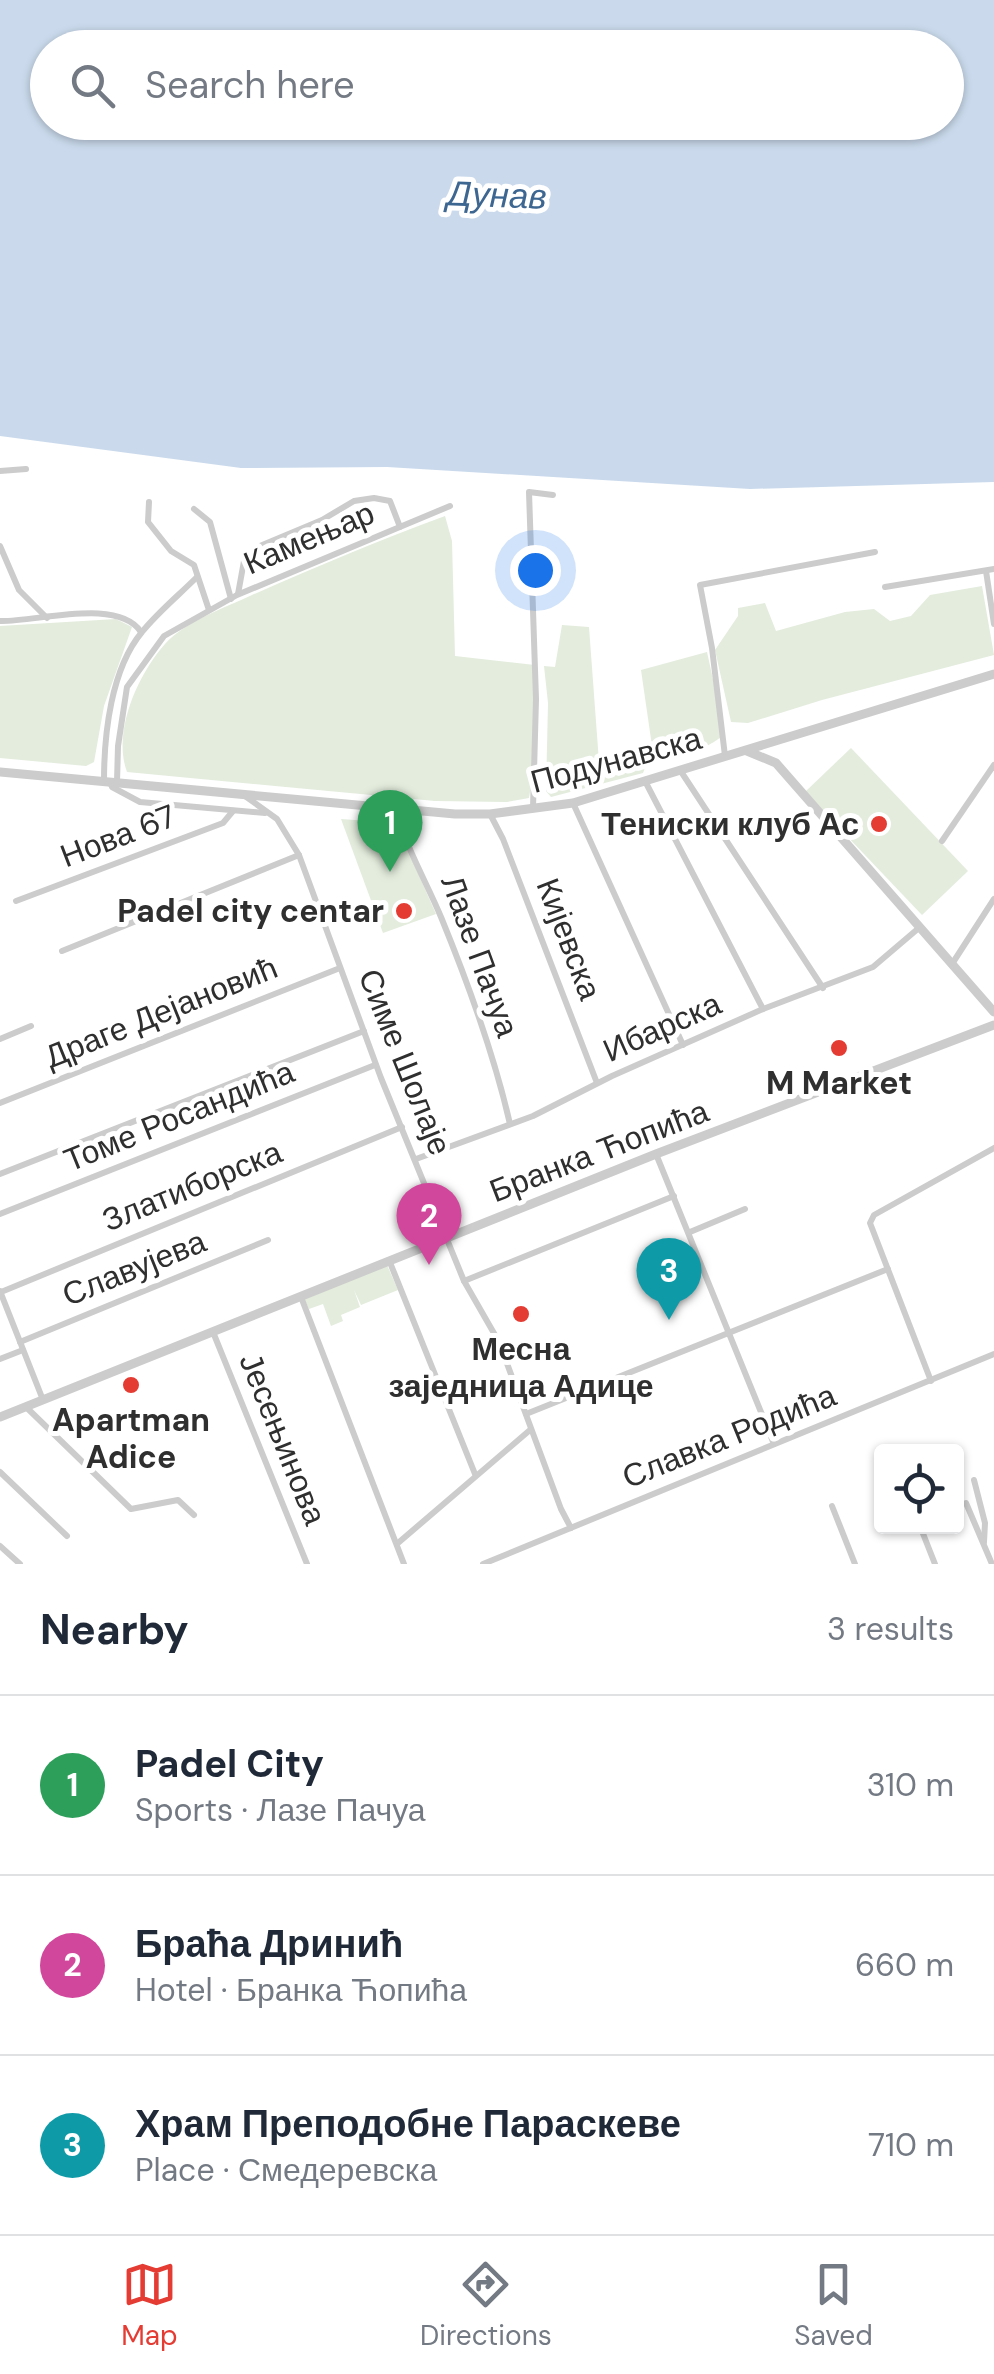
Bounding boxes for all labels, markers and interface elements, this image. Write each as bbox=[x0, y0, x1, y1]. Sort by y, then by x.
search box bbox=[30, 30, 964, 140]
icon: search bbox=[65, 58, 120, 113]
text: Search here bbox=[145, 60, 355, 110]
water label: Дунав bbox=[442, 170, 548, 220]
street label: Камењар bbox=[237, 492, 381, 584]
your location bbox=[510, 545, 561, 596]
street label: Подунавска bbox=[526, 717, 706, 803]
pin: 1 bbox=[358, 790, 422, 872]
street label: Нова 67 bbox=[54, 795, 182, 877]
place label: Тениски клуб Ас bbox=[601, 803, 859, 845]
marker: Тениски клуб Ас bbox=[868, 813, 890, 835]
street label: Лазе Пачуа bbox=[431, 869, 529, 1043]
street label: Кијевска bbox=[527, 872, 611, 1006]
place label: Padel city centar bbox=[117, 890, 384, 932]
marker: Padel city centar bbox=[393, 900, 415, 922]
street label: Драге Дејановић bbox=[39, 946, 283, 1078]
street label: Симе Шолаје bbox=[349, 963, 461, 1161]
street label: Ибарска bbox=[597, 982, 728, 1072]
marker: M Market bbox=[828, 1037, 850, 1059]
street label: Томе Росандића bbox=[58, 1051, 300, 1181]
place label: M Market bbox=[766, 1062, 912, 1104]
street label: Бранка Ћопића bbox=[484, 1090, 715, 1212]
street label: Златиборска bbox=[96, 1131, 288, 1241]
pin: 2 bbox=[396, 1182, 462, 1265]
street label: Славујева bbox=[56, 1220, 212, 1316]
pin: 3 bbox=[636, 1238, 702, 1320]
marker: Месна заједница Адице bbox=[510, 1303, 532, 1325]
place label: Месна заједница Адице bbox=[388, 1328, 654, 1407]
street label: Јесењинова bbox=[230, 1347, 337, 1531]
marker: Apartman Adice bbox=[120, 1374, 142, 1396]
street label: Славка Родића bbox=[616, 1374, 842, 1498]
place label: Apartman Adice bbox=[52, 1399, 210, 1478]
map controls bbox=[874, 1444, 964, 1534]
button: locate bbox=[874, 1444, 964, 1534]
text: Nearby bbox=[40, 1602, 189, 1657]
text: 3 results bbox=[827, 1608, 954, 1650]
text: Padel City bbox=[135, 1739, 324, 1789]
text: 1 bbox=[67, 1764, 78, 1806]
text: 310 m bbox=[867, 1764, 954, 1806]
text: Sports · Лазе Пачуа bbox=[135, 1789, 426, 1831]
text: Браћа Дринић bbox=[135, 1919, 403, 1969]
text: 2 bbox=[63, 1944, 82, 1986]
text: 660 m bbox=[855, 1944, 954, 1986]
text: Hotel · Бранка Ћопића bbox=[135, 1969, 467, 2011]
text: Храм Преподобне Параскеве bbox=[135, 2099, 681, 2149]
text: 3 bbox=[63, 2124, 82, 2166]
text: 710 m bbox=[868, 2124, 954, 2166]
text: Place · Смедеревска bbox=[135, 2149, 437, 2191]
tab: Map bbox=[121, 2257, 178, 2354]
tab: Directions bbox=[420, 2257, 552, 2354]
tab: Saved bbox=[794, 2257, 873, 2354]

